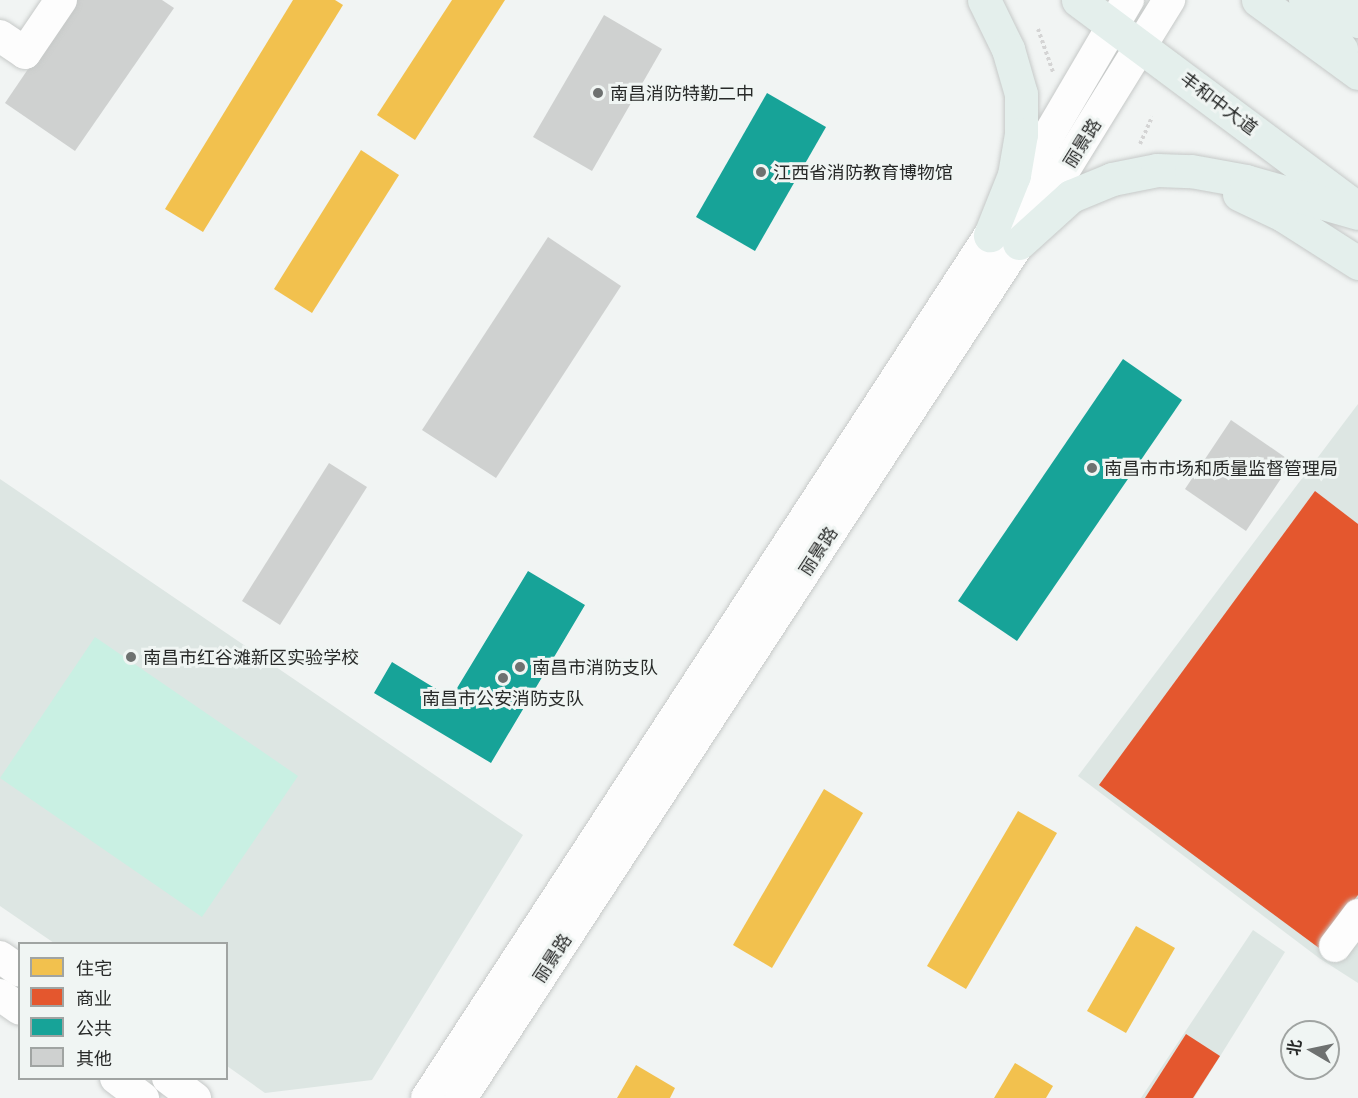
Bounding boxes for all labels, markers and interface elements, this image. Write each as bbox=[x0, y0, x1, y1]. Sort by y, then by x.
street label: 丰和中大道 bbox=[1177, 67, 1261, 139]
place label: 南昌消防特勤二中 bbox=[610, 82, 754, 104]
marker: 南昌消防特勤二中 bbox=[591, 86, 605, 100]
street label: 丽景路 bbox=[1059, 114, 1105, 172]
place label: 江西省消防教育博物馆 bbox=[773, 161, 953, 183]
marker: 江西省消防教育博物馆 bbox=[754, 165, 768, 179]
place label: 南昌市市场和质量监督管理局 bbox=[1104, 457, 1338, 479]
marker: 南昌市市场和质量监督管理局 bbox=[1085, 461, 1099, 475]
street label: 丽景路 bbox=[794, 522, 842, 580]
place label: 南昌市红谷滩新区实验学校 bbox=[143, 646, 359, 668]
marker: 南昌市红谷滩新区实验学校 bbox=[124, 650, 138, 664]
place label: 南昌市消防支队 bbox=[532, 656, 658, 678]
marker: 南昌市消防支队 bbox=[513, 660, 527, 674]
marker: 南昌市公安消防支队 bbox=[496, 671, 510, 685]
place label: 南昌市公安消防支队 bbox=[422, 687, 584, 709]
street label: 丽景路 bbox=[528, 929, 576, 987]
legend bbox=[18, 942, 228, 1080]
text: 住宅 bbox=[76, 956, 112, 980]
text: 商业 bbox=[76, 986, 112, 1010]
text: 公共 bbox=[76, 1016, 112, 1040]
north arrow bbox=[1280, 1020, 1340, 1080]
text: 北 bbox=[1282, 1038, 1306, 1057]
text: 其他 bbox=[76, 1046, 112, 1070]

